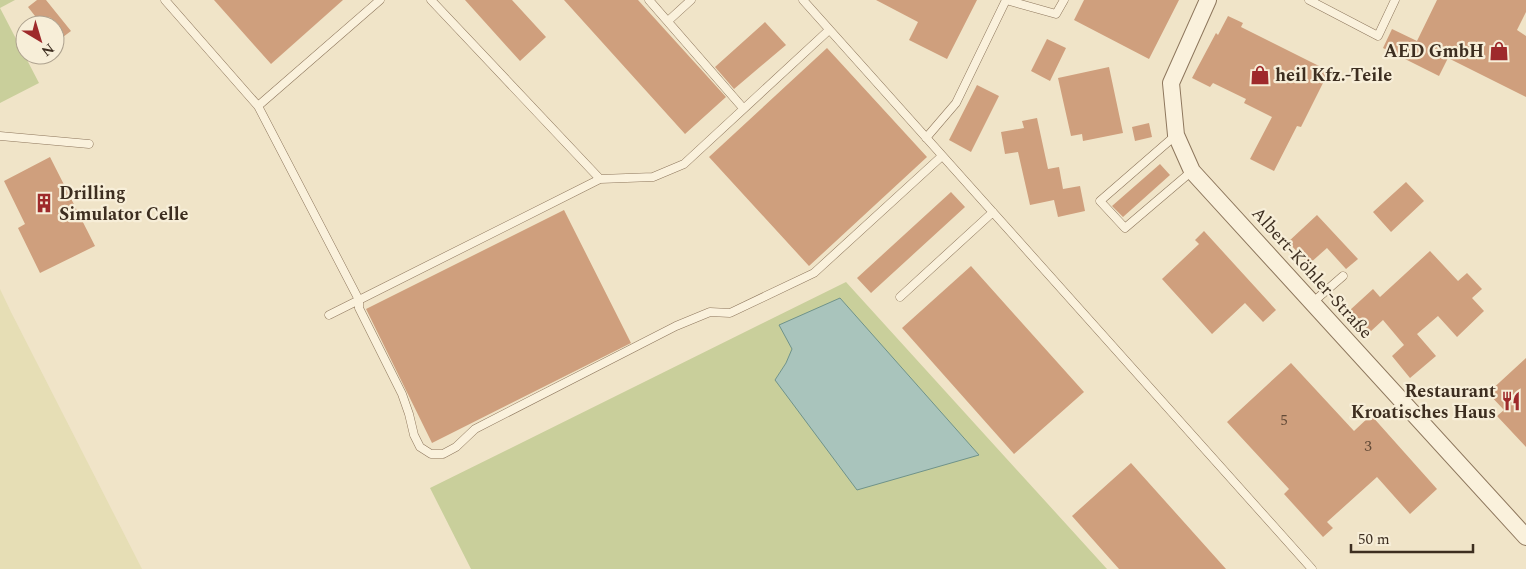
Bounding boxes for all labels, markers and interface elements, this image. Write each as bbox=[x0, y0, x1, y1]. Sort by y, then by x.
north arrow bbox=[15, 15, 65, 65]
text: N bbox=[37, 38, 59, 62]
place label: AED GmbH bbox=[1384, 38, 1484, 65]
shop icon: AED GmbH bbox=[1488, 40, 1510, 62]
place label: heil Kfz.-Teile bbox=[1275, 62, 1392, 89]
shop icon: heil Kfz.-Teile bbox=[1249, 64, 1271, 86]
place label: Drilling Simulator Celle bbox=[59, 180, 189, 228]
building icon: Drilling Simulator Celle bbox=[33, 192, 55, 214]
street label: Albert-Köhler-Straße bbox=[1245, 201, 1379, 345]
place label: Restaurant Kroatisches Haus bbox=[1351, 378, 1496, 426]
restaurant icon: Restaurant Kroatisches Haus bbox=[1500, 390, 1522, 412]
house number: 5 bbox=[1280, 409, 1288, 432]
house number: 3 bbox=[1364, 435, 1372, 458]
scale bar bbox=[1351, 522, 1474, 554]
text: 50 m bbox=[1358, 528, 1390, 551]

